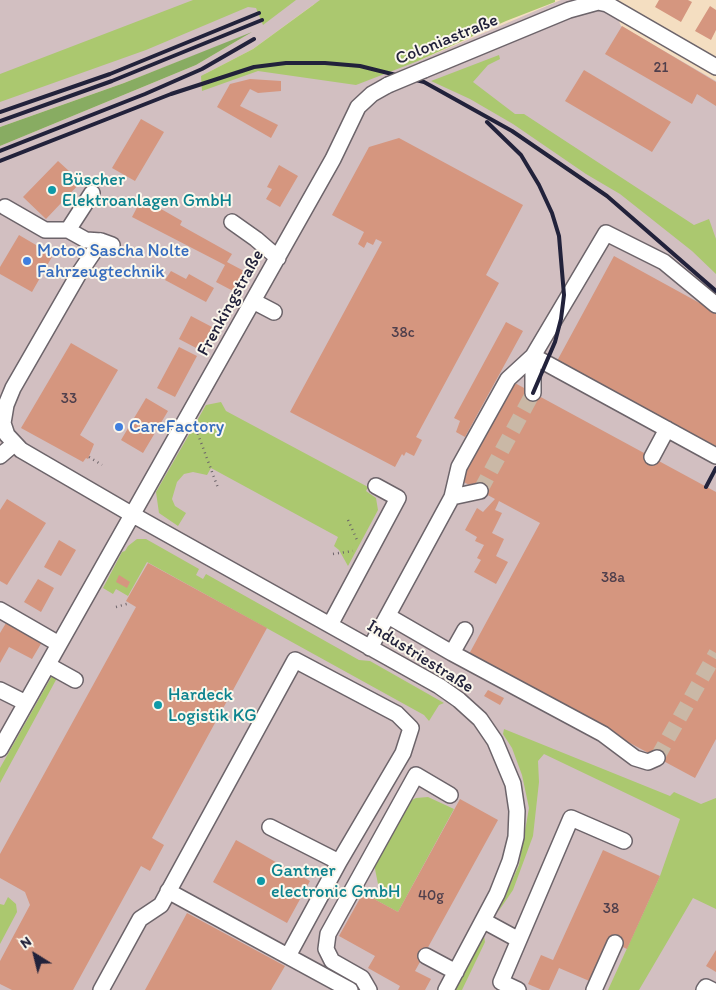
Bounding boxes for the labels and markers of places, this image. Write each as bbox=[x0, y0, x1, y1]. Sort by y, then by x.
place label: Büscher Elektroanlagen GmbH bbox=[62, 169, 232, 212]
marker: Büscher Elektroanlagen GmbH bbox=[46, 184, 58, 196]
place label: Motoo Sascha Nolte Fahrzeugtechnik bbox=[37, 240, 189, 282]
marker: Motoo Sascha Nolte Fahrzeugtechnik bbox=[21, 255, 33, 267]
place label: CareFactory bbox=[129, 416, 224, 438]
marker: CareFactory bbox=[113, 421, 125, 433]
place label: Hardeck Logistik KG bbox=[168, 684, 257, 726]
marker: Hardeck Logistik KG bbox=[152, 699, 164, 711]
place label: Gantner electronic GmbH bbox=[271, 860, 401, 902]
marker: Gantner electronic GmbH bbox=[255, 875, 267, 887]

